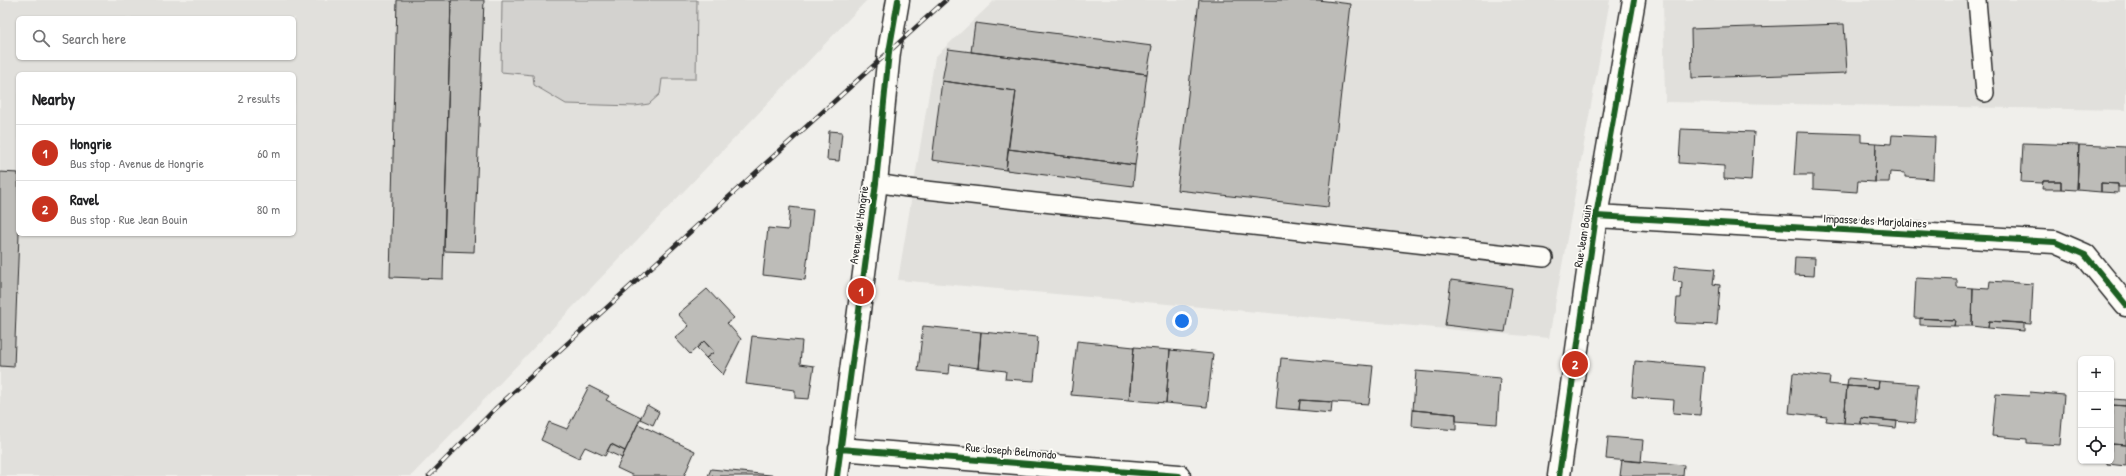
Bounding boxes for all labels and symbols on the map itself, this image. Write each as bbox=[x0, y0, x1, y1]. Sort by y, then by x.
street label: Avenue de Hongrie bbox=[845, 185, 872, 265]
street label: Rue Jean Bouin bbox=[1569, 203, 1596, 269]
street label: Impasse des Marjolaines bbox=[1823, 209, 1928, 232]
pin: 1 bbox=[848, 276, 874, 306]
your location bbox=[1172, 311, 1192, 331]
pin: 2 bbox=[1562, 349, 1588, 379]
street label: Rue Joseph Belmondo bbox=[965, 438, 1057, 463]

